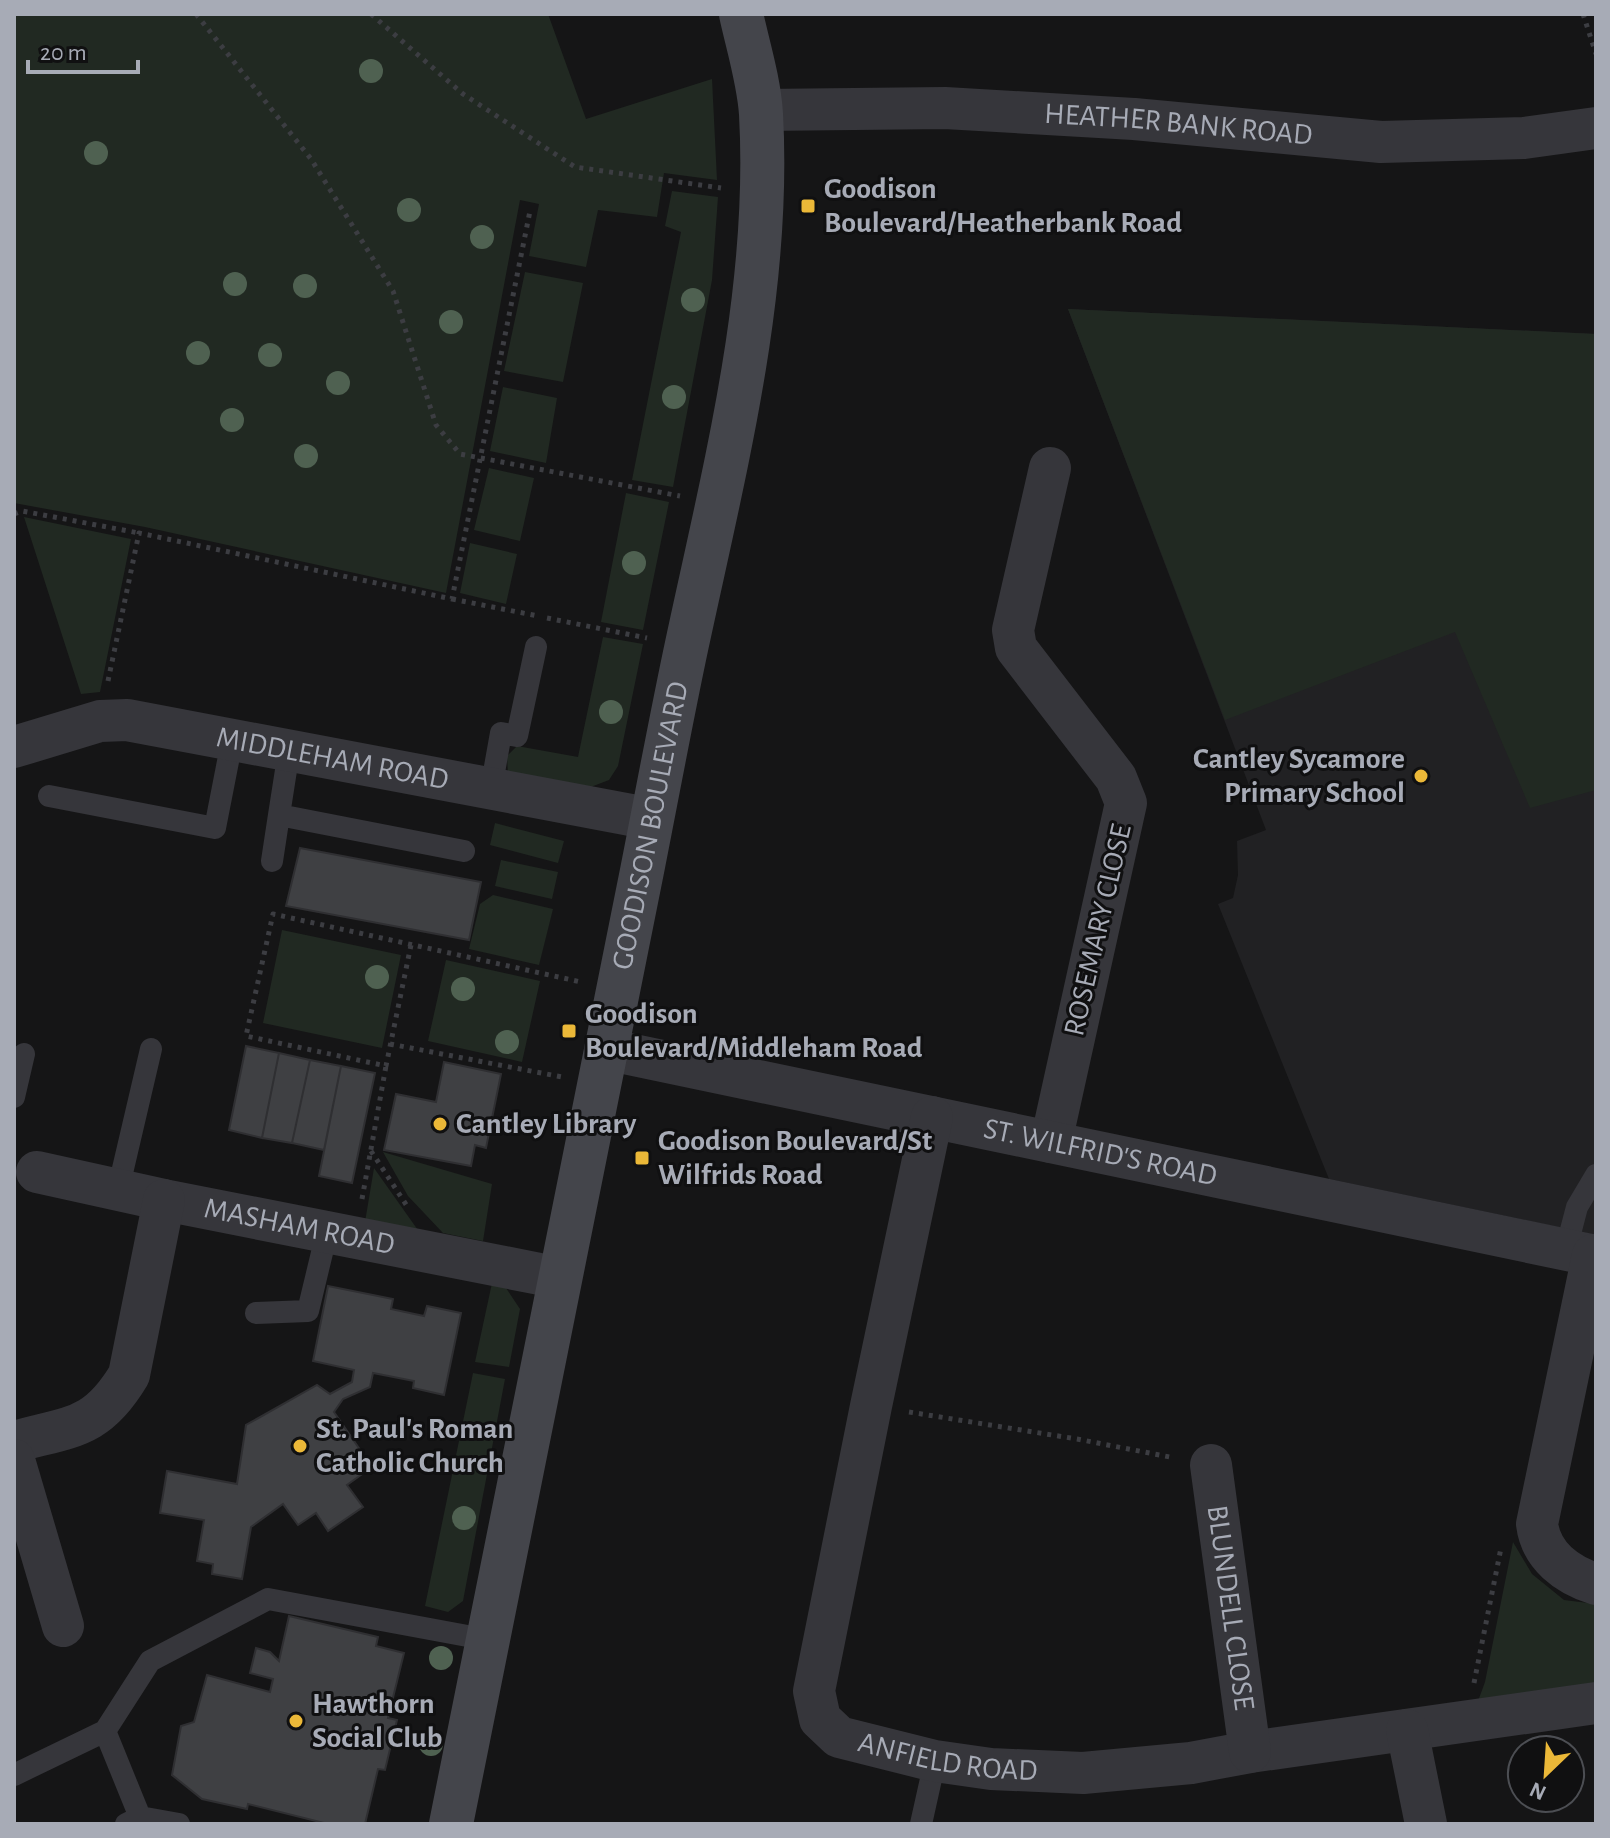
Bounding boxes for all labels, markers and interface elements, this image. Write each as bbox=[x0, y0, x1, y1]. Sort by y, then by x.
scale bar bbox=[28, 24, 138, 74]
text: 20 m bbox=[40, 41, 87, 65]
street label: HEATHER BANK ROAD bbox=[1043, 99, 1314, 151]
place label: Goodison Boulevard/Heatherbank Road bbox=[824, 174, 1182, 238]
marker: Goodison Boulevard/Heatherbank Road bbox=[799, 197, 817, 215]
street label: GOODISON BOULEVARD bbox=[607, 679, 694, 972]
street label: MIDDLEHAM ROAD bbox=[214, 722, 451, 795]
place label: Cantley Sycamore Primary School bbox=[1193, 744, 1405, 808]
marker: Cantley Sycamore Primary School bbox=[1412, 767, 1430, 785]
street label: ROSEMARY CLOSE bbox=[1059, 821, 1137, 1039]
place label: Goodison Boulevard/Middleham Road bbox=[585, 999, 923, 1063]
marker: Goodison Boulevard/Middleham Road bbox=[560, 1022, 578, 1040]
place label: Cantley Library bbox=[456, 1109, 637, 1139]
street label: ST. WILFRID'S ROAD bbox=[981, 1113, 1220, 1191]
marker: Cantley Library bbox=[431, 1115, 449, 1133]
place label: Goodison Boulevard/St Wilfrids Road bbox=[658, 1126, 932, 1190]
marker: Goodison Boulevard/St Wilfrids Road bbox=[633, 1149, 651, 1167]
street label: MASHAM ROAD bbox=[202, 1193, 397, 1260]
place label: St. Paul's Roman Catholic Church bbox=[316, 1414, 514, 1478]
marker: St. Paul's Roman Catholic Church bbox=[291, 1437, 309, 1455]
street label: BLUNDELL CLOSE bbox=[1202, 1503, 1259, 1712]
place label: Hawthorn Social Club bbox=[312, 1689, 442, 1753]
marker: Hawthorn Social Club bbox=[287, 1712, 305, 1730]
street label: ANFIELD ROAD bbox=[855, 1727, 1038, 1786]
north arrow bbox=[1506, 1734, 1586, 1814]
text: N bbox=[1526, 1778, 1550, 1804]

